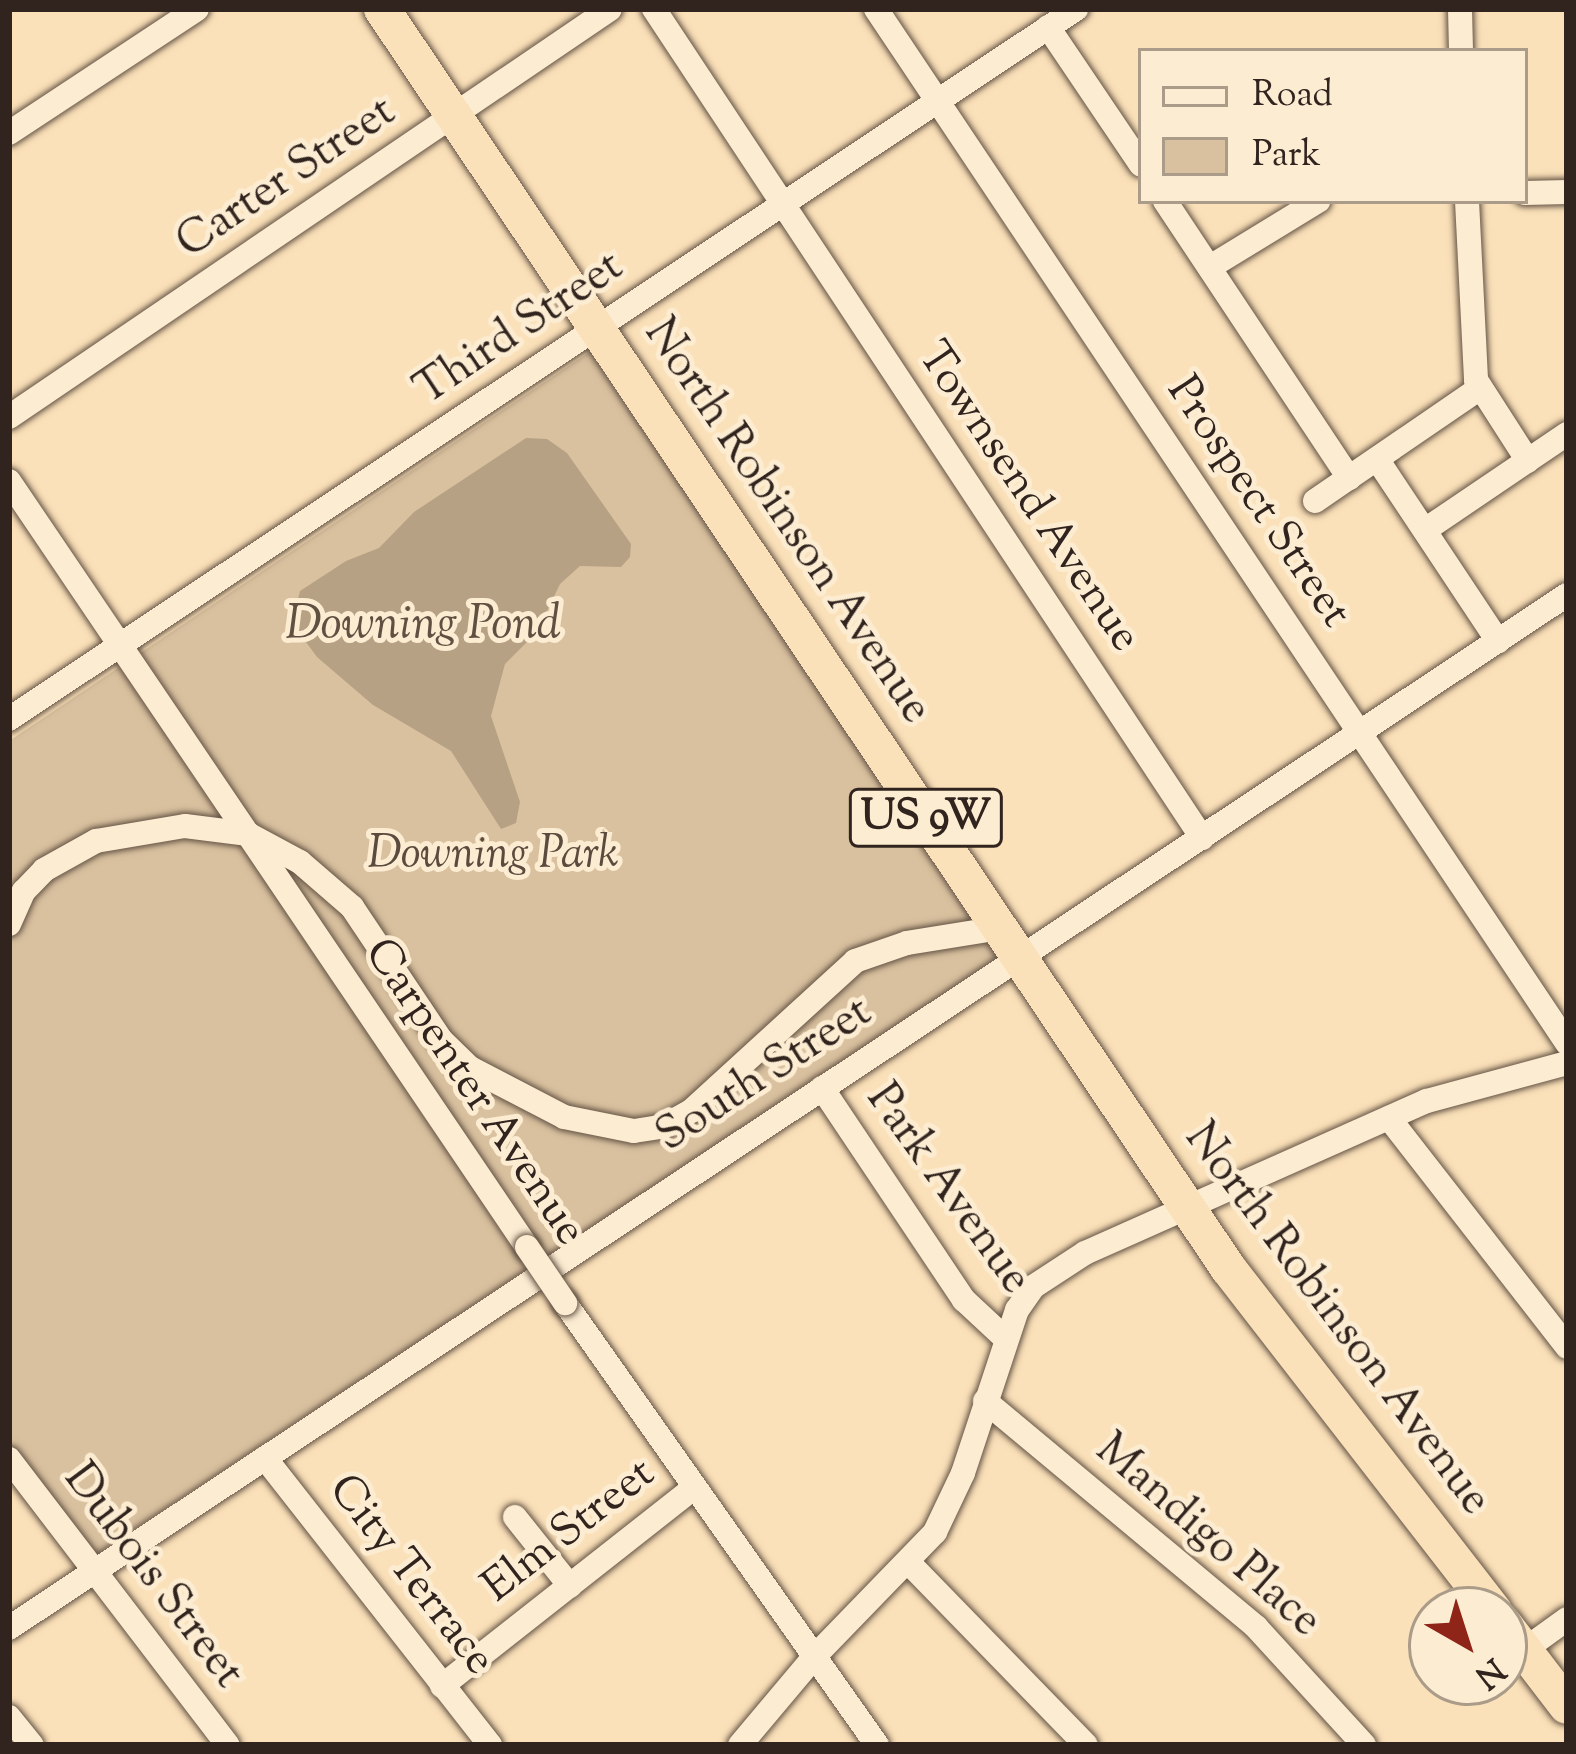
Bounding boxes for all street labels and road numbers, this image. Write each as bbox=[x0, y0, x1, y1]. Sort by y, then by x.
street label: Carter Street bbox=[168, 86, 406, 272]
street label: Third Street bbox=[406, 241, 634, 419]
street label: North Robinson Avenue bbox=[630, 310, 942, 734]
street label: Townsend Avenue bbox=[904, 333, 1150, 663]
street label: Prospect Street bbox=[1153, 367, 1361, 639]
road number: US 9W bbox=[848, 782, 1004, 854]
street label: Carpenter Avenue bbox=[351, 930, 595, 1256]
street label: South Street bbox=[648, 987, 882, 1165]
street label: Park Avenue bbox=[853, 1075, 1041, 1305]
street label: North Robinson Avenue bbox=[1171, 1114, 1501, 1526]
street label: Mandigo Place bbox=[1083, 1424, 1331, 1650]
street label: Elm Street bbox=[474, 1448, 666, 1616]
street label: Dubois Street bbox=[50, 1454, 254, 1700]
street label: City Terrace bbox=[315, 1465, 505, 1687]

